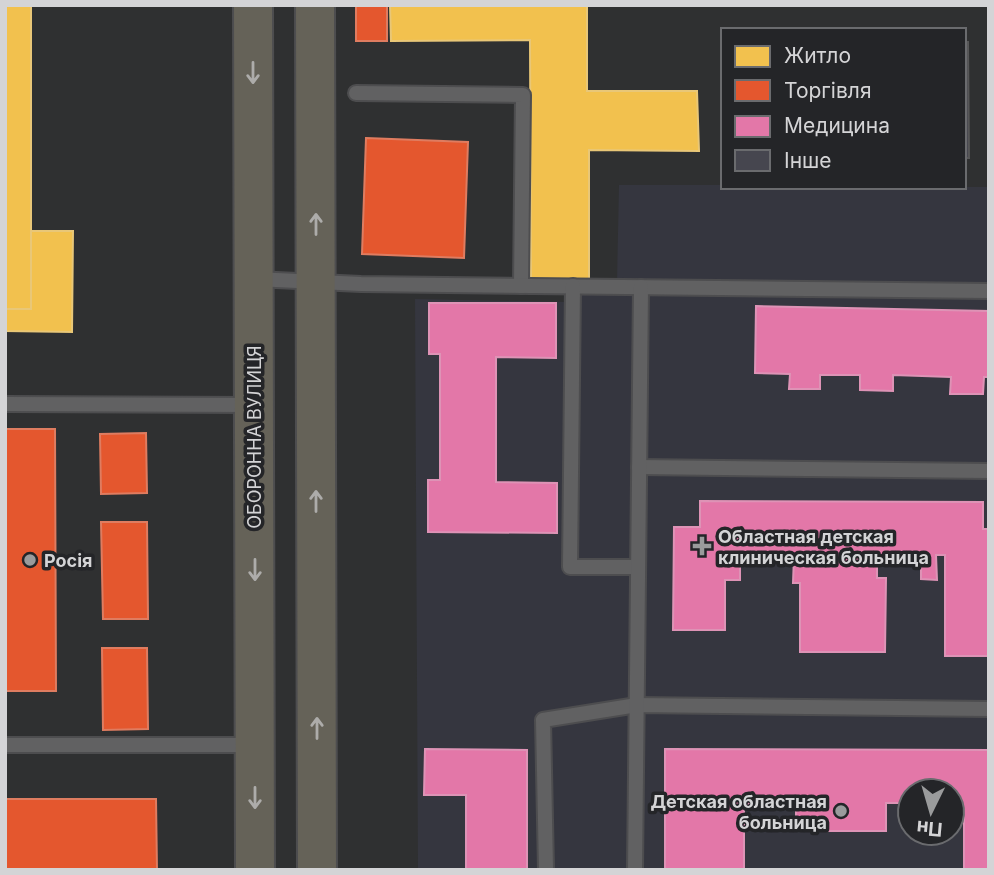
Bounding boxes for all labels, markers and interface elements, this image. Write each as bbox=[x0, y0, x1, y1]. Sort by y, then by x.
legend bbox=[721, 28, 966, 189]
text: Житло bbox=[784, 43, 851, 68]
one-way arrow bbox=[246, 62, 260, 85]
text: Торгівля bbox=[784, 78, 872, 103]
text: Медицина bbox=[784, 113, 890, 138]
text: Інше bbox=[784, 148, 832, 173]
one-way arrow bbox=[309, 213, 323, 236]
street label: ОБОРОННА ВУЛИЦЯ bbox=[244, 345, 265, 529]
one-way arrow bbox=[309, 489, 323, 512]
place label: Областная детская клиническая больница bbox=[718, 526, 929, 568]
marker: Областная детская клиническая больница bbox=[692, 536, 712, 556]
place label: Росія bbox=[44, 550, 92, 571]
marker: Росія bbox=[22, 552, 38, 568]
one-way arrow bbox=[248, 559, 262, 582]
one-way arrow bbox=[310, 717, 324, 740]
north arrow bbox=[896, 777, 966, 847]
one-way arrow bbox=[248, 786, 262, 809]
place label: Детская областная больница bbox=[650, 791, 827, 833]
marker: Детская областная больница bbox=[833, 803, 849, 819]
text: Пн bbox=[916, 816, 944, 841]

